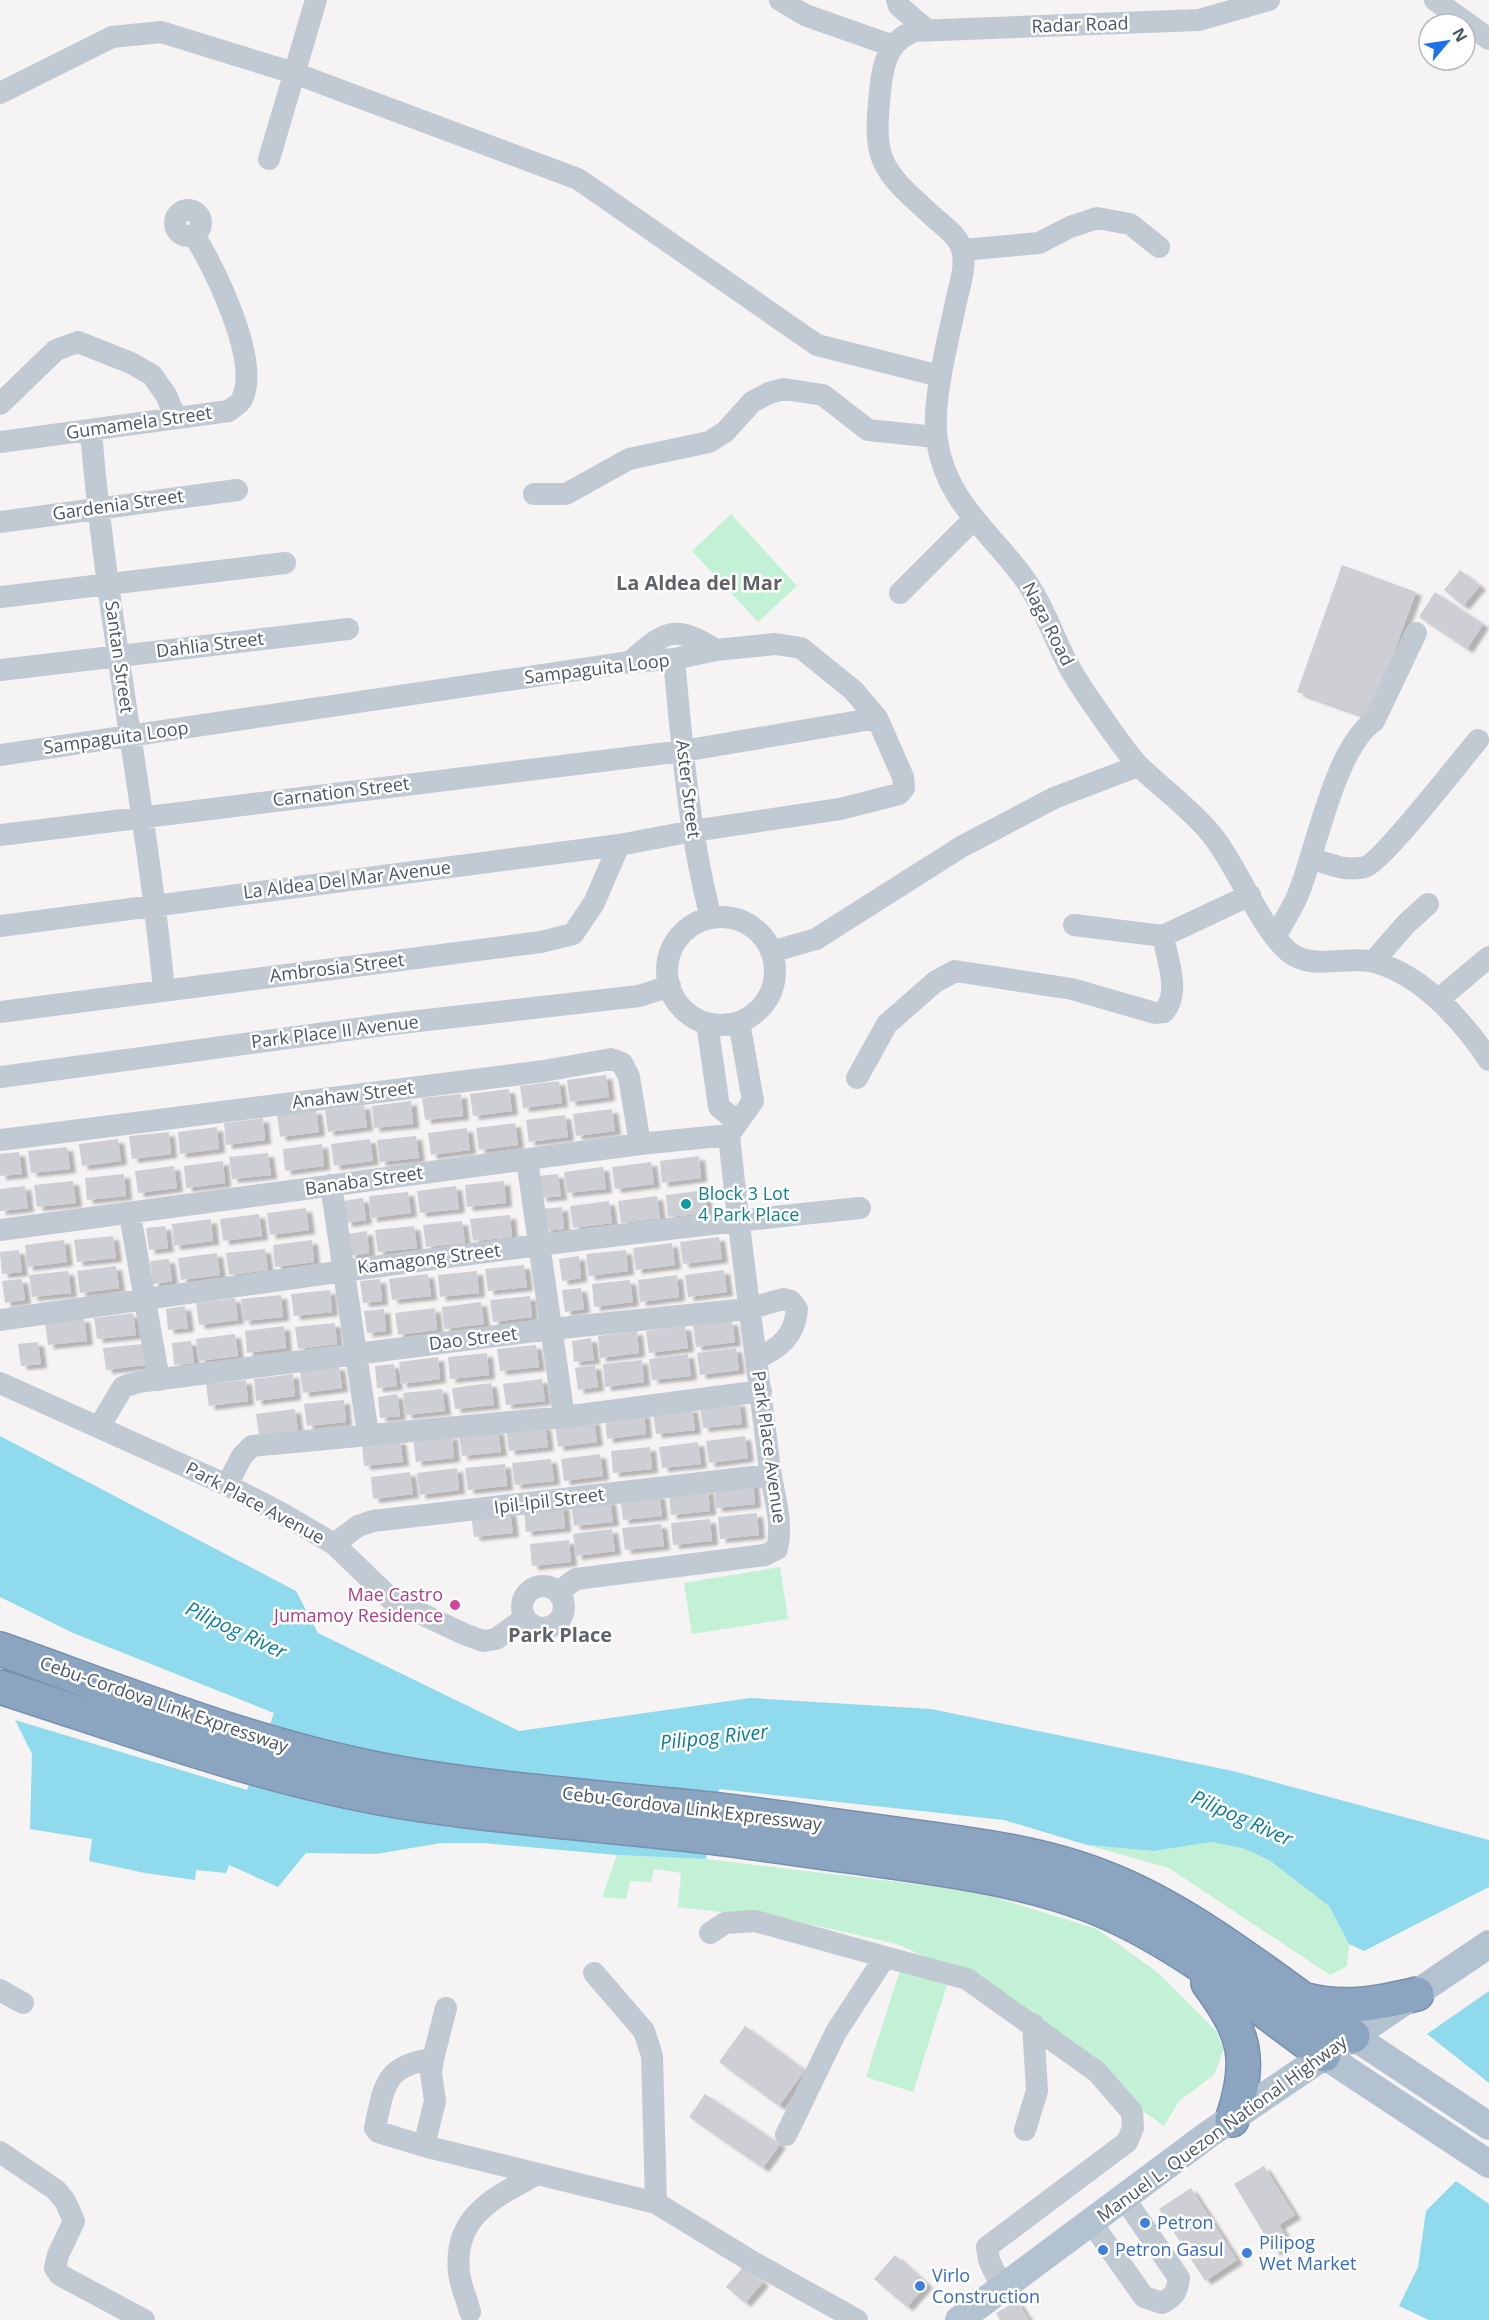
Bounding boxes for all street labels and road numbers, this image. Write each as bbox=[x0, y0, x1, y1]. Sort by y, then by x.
street label: Radar Road bbox=[1031, 10, 1129, 38]
street label: Gumamela Street bbox=[64, 400, 213, 444]
street label: Gardenia Street bbox=[51, 483, 185, 525]
street label: Naga Road bbox=[1018, 578, 1080, 670]
street label: Santan Street bbox=[100, 599, 140, 715]
street label: Dahlia Street bbox=[155, 626, 265, 663]
street label: Sampaguita Loop bbox=[523, 647, 671, 689]
street label: Sampaguita Loop bbox=[42, 715, 190, 759]
street label: Aster Street bbox=[671, 738, 707, 839]
street label: Carnation Street bbox=[271, 771, 411, 811]
street label: La Aldea Del Mar Avenue bbox=[242, 854, 452, 904]
street label: Ambrosia Street bbox=[268, 947, 406, 987]
street label: Park Place II Avenue bbox=[250, 1009, 420, 1053]
street label: Anahaw Street bbox=[291, 1075, 415, 1113]
street label: Banaba Street bbox=[303, 1160, 424, 1200]
street label: Kamagong Street bbox=[356, 1237, 502, 1279]
street label: Dao Street bbox=[427, 1321, 518, 1355]
street label: Park Place Avenue bbox=[747, 1369, 793, 1525]
street label: Park Place Avenue bbox=[182, 1455, 329, 1549]
street label: Ipil-Ipil Street bbox=[492, 1481, 605, 1519]
street label: Cebu-Cordova Link Expressway bbox=[37, 1650, 293, 1758]
street label: Cebu-Cordova Link Expressway bbox=[561, 1780, 824, 1836]
street label: Manuel L. Quezon National Highway bbox=[1091, 2029, 1352, 2227]

